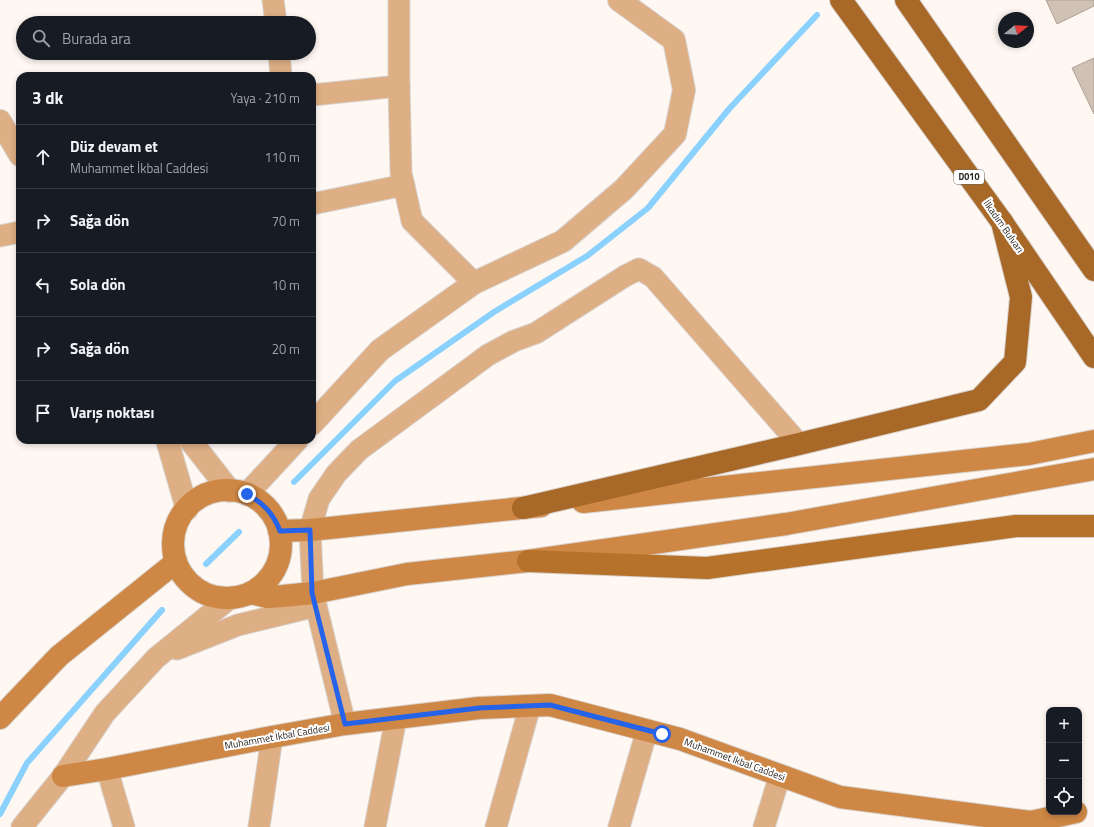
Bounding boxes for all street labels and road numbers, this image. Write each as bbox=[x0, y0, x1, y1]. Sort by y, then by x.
road number: D010 bbox=[954, 170, 984, 184]
street label: İlkadım Bulvarı bbox=[980, 197, 1027, 256]
street label: Muhammet İkbal Caddesi bbox=[223, 720, 331, 753]
street label: Muhammet İkbal Caddesi bbox=[682, 734, 787, 785]

